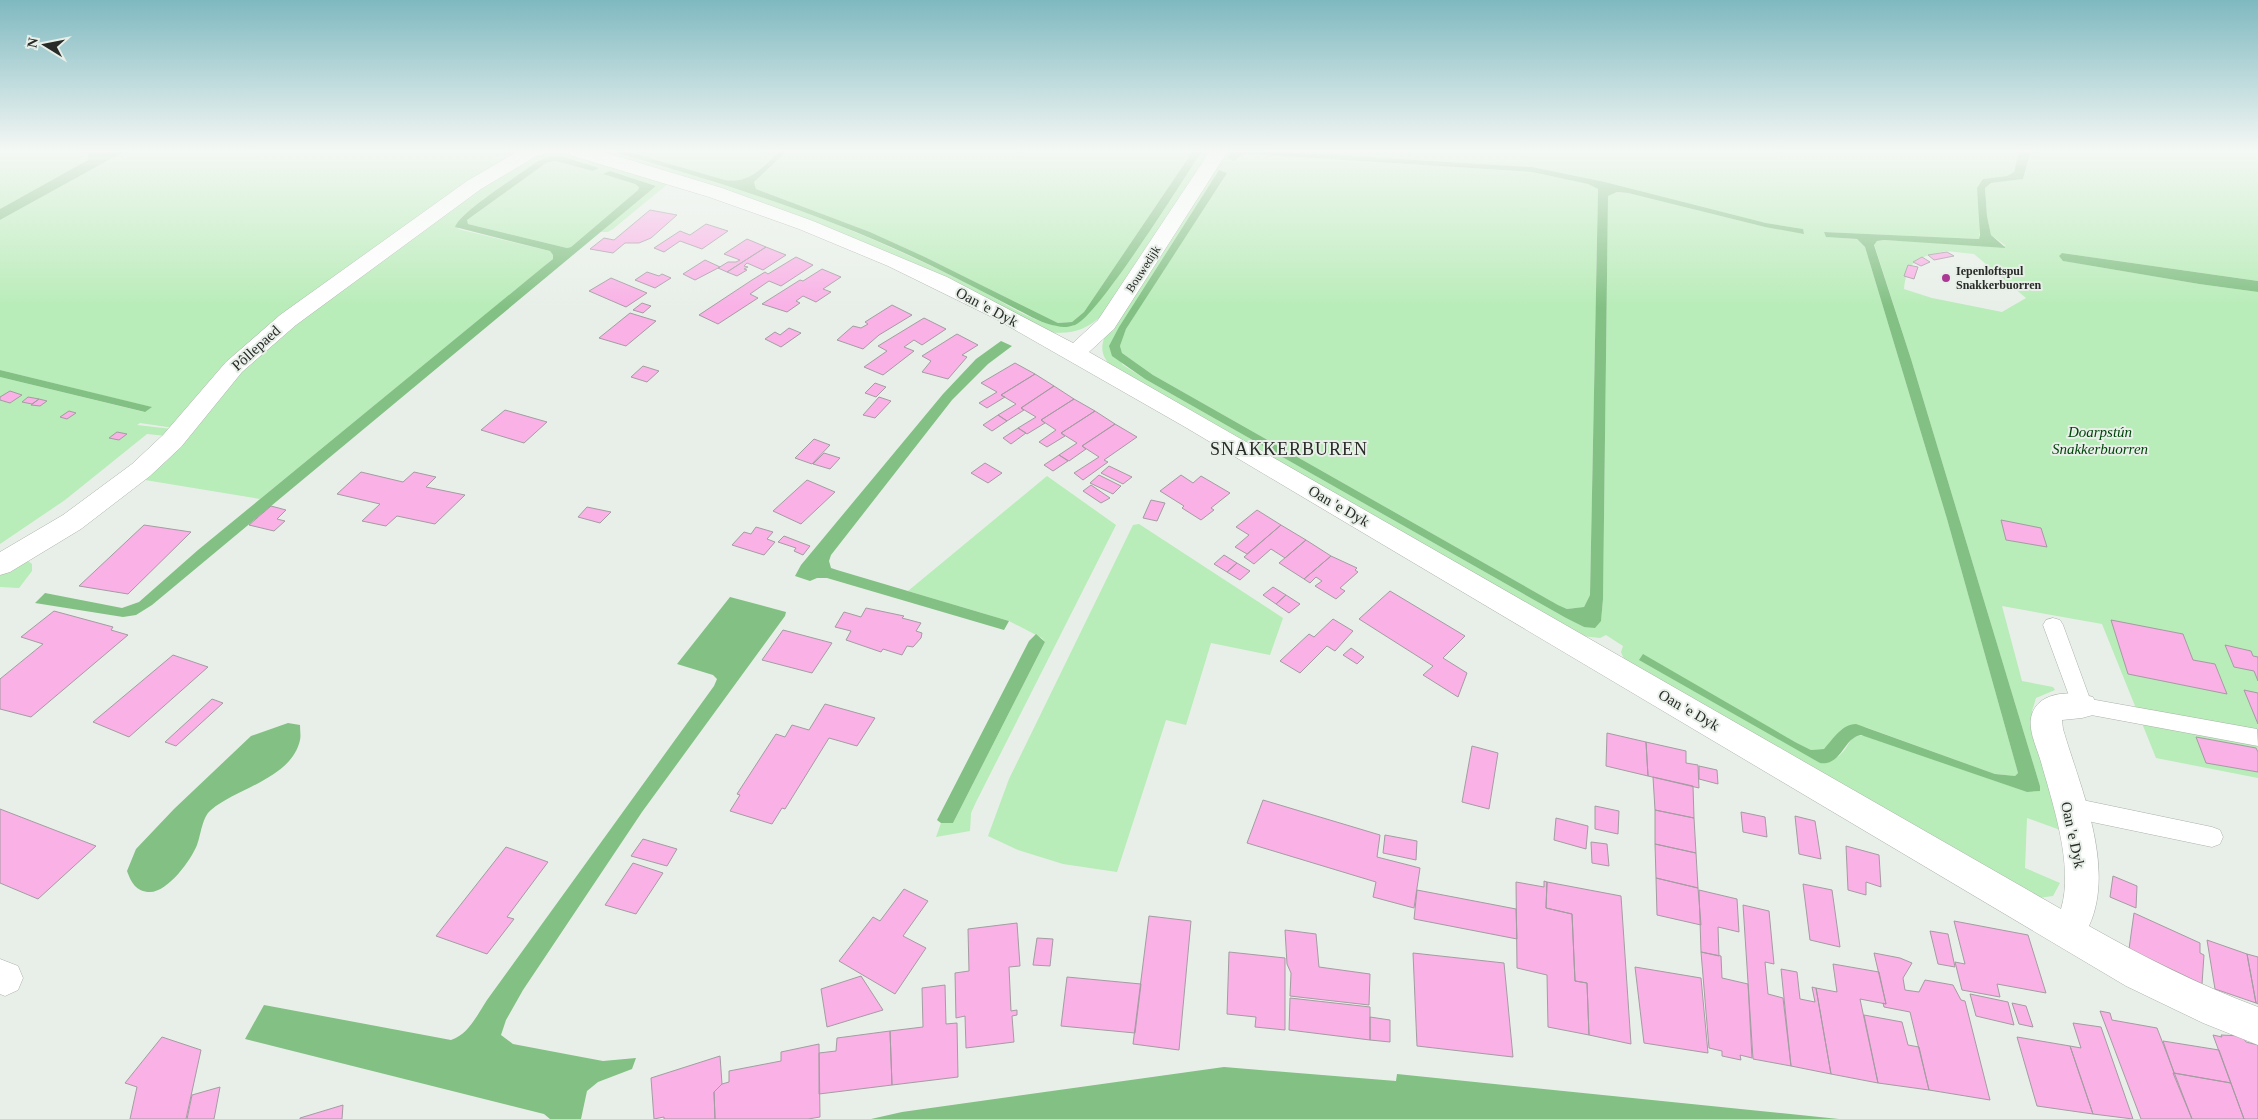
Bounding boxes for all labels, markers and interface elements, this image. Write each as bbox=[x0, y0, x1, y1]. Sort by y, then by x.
north arrow bbox=[20, 20, 70, 70]
text: N bbox=[24, 37, 41, 49]
street label: Bouwedijk bbox=[1123, 243, 1163, 295]
place label: Iepenloftspul Snakkerbuorren bbox=[1956, 264, 2041, 292]
marker: Iepenloftspul Snakkerbuorren bbox=[1940, 272, 1952, 284]
street label: Oan 'e Dyk bbox=[953, 284, 1021, 330]
street label: Pôllepaed bbox=[229, 322, 284, 374]
park label: Doarpstún Snakkerbuorren bbox=[2052, 424, 2148, 457]
district label: SNAKKERBUREN bbox=[1210, 439, 1368, 459]
street label: Oan 'e Dyk bbox=[1306, 482, 1373, 530]
street label: Oan 'e Dyk bbox=[1656, 686, 1723, 734]
street label: Oan 'e Dyk bbox=[2058, 800, 2088, 870]

